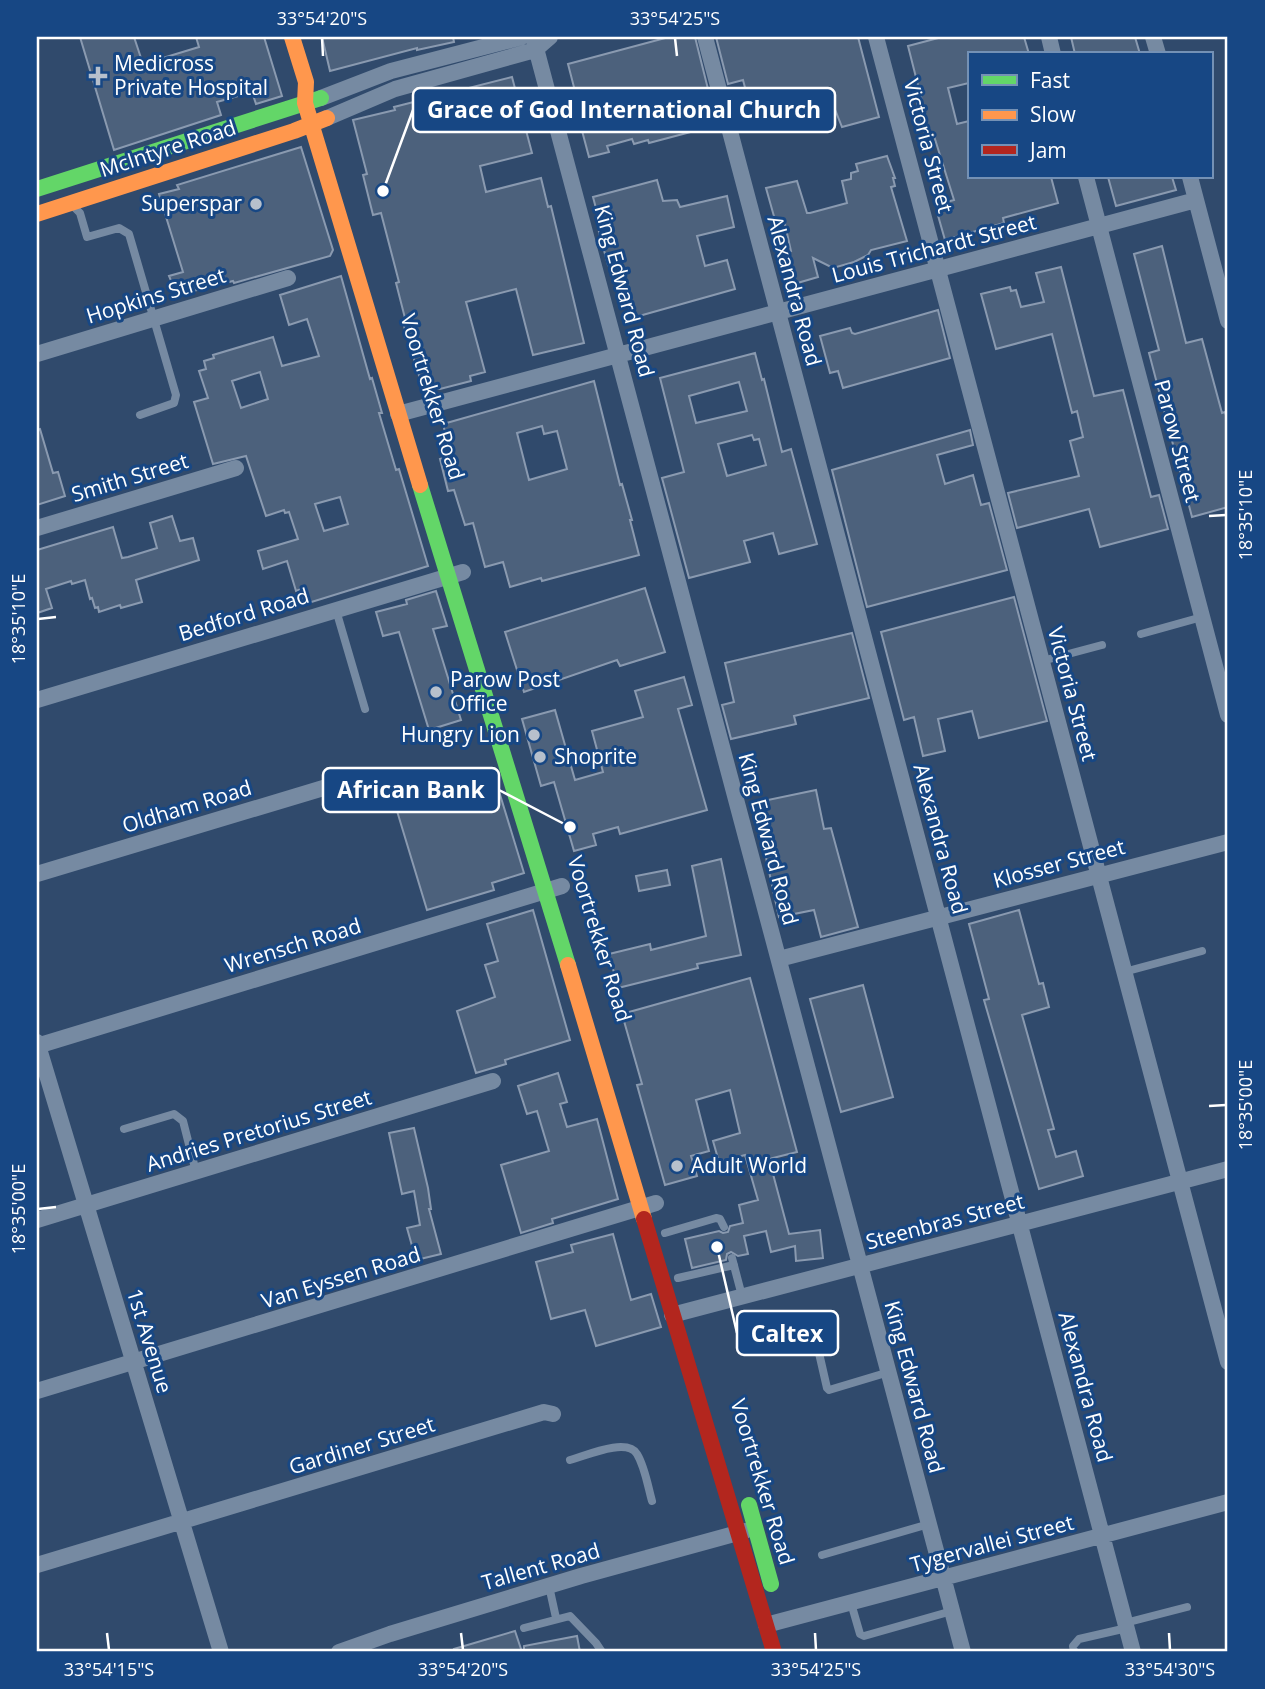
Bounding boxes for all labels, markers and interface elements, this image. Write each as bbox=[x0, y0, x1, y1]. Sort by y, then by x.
text: 33°54'20"S bbox=[277, 6, 367, 30]
text: 33°54'25"S bbox=[630, 6, 720, 30]
place label: Medicross Private Hospital bbox=[114, 49, 268, 101]
legend bbox=[968, 52, 1212, 178]
marker: Medicross Private Hospital bbox=[88, 66, 108, 86]
text: Fast bbox=[1030, 66, 1070, 94]
street label: Victoria Street bbox=[898, 76, 960, 216]
callout: Grace of God International Church bbox=[413, 88, 835, 132]
text: Grace of God International Church bbox=[427, 93, 821, 125]
text: Slow bbox=[1030, 100, 1076, 128]
street label: McIntyre Road bbox=[96, 113, 239, 183]
text: Jam bbox=[1028, 136, 1067, 164]
place label: Superspar bbox=[141, 189, 242, 217]
marker: Superspar bbox=[248, 196, 264, 212]
street label: King Edward Road bbox=[588, 201, 661, 380]
street label: Louis Trichardt Street bbox=[829, 207, 1039, 289]
street label: Alexandra Road bbox=[761, 212, 828, 369]
street label: Hopkins Street bbox=[83, 261, 229, 330]
street label: Voortrekker Road bbox=[394, 310, 472, 483]
street label: Parow Street bbox=[1148, 376, 1208, 505]
street label: Smith Street bbox=[68, 446, 192, 508]
text: 18°35'10"E bbox=[1233, 470, 1257, 560]
text: 18°35'10"E bbox=[6, 574, 30, 664]
street label: Bedford Road bbox=[175, 581, 312, 647]
street label: Victoria Street bbox=[1042, 624, 1104, 764]
place label: Parow Post Office bbox=[450, 665, 560, 717]
marker: Parow Post Office bbox=[428, 684, 444, 700]
place label: Hungry Lion bbox=[401, 720, 520, 748]
marker: Hungry Lion bbox=[526, 727, 542, 743]
place label: Shoprite bbox=[554, 742, 637, 770]
marker: Shoprite bbox=[532, 749, 548, 765]
street label: King Edward Road bbox=[732, 749, 805, 928]
street label: Alexandra Road bbox=[907, 760, 974, 917]
callout: African Bank bbox=[323, 768, 499, 812]
street label: Oldham Road bbox=[119, 773, 255, 839]
text: African Bank bbox=[337, 773, 486, 805]
street label: Klosser Street bbox=[990, 832, 1128, 894]
street label: Voortrekker Road bbox=[561, 852, 639, 1025]
street label: Wrensch Road bbox=[221, 911, 364, 979]
text: 18°35'00"E bbox=[1233, 1060, 1257, 1150]
street label: Andries Pretorius Street bbox=[143, 1082, 375, 1178]
place label: Adult World bbox=[691, 1151, 807, 1179]
marker: Adult World bbox=[669, 1158, 685, 1174]
text: 18°35'00"E bbox=[6, 1164, 30, 1254]
street label: Steenbras Street bbox=[863, 1186, 1027, 1256]
street label: Van Eyssen Road bbox=[258, 1240, 424, 1315]
street label: 1st Avenue bbox=[121, 1285, 179, 1396]
street label: King Edward Road bbox=[878, 1297, 951, 1476]
street label: Alexandra Road bbox=[1052, 1308, 1119, 1465]
callout: Caltex bbox=[737, 1311, 838, 1355]
text: Caltex bbox=[751, 1317, 824, 1349]
street label: Voortrekker Road bbox=[724, 1395, 802, 1568]
street label: Gardiner Street bbox=[285, 1410, 438, 1481]
street label: Tygervallei Street bbox=[907, 1508, 1076, 1578]
street label: Tallent Road bbox=[478, 1536, 603, 1596]
text: 33°54'15"S bbox=[64, 1657, 154, 1681]
text: 33°54'20"S bbox=[418, 1657, 508, 1681]
text: 33°54'25"S bbox=[771, 1657, 861, 1681]
text: 33°54'30"S bbox=[1125, 1657, 1215, 1681]

